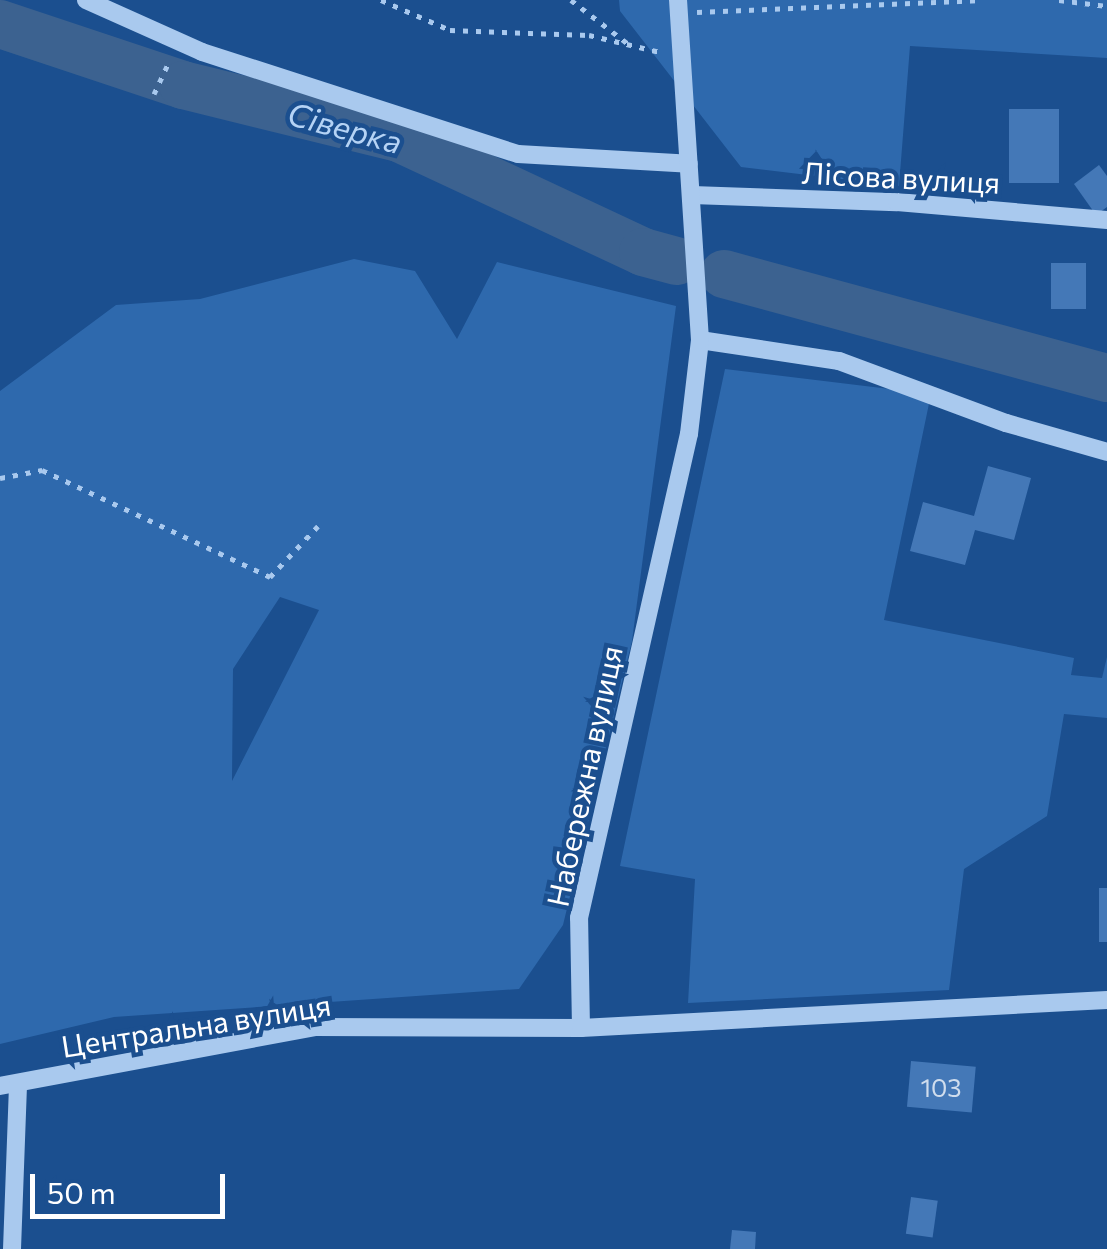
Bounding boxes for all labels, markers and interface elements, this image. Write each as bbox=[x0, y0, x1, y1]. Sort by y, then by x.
water label: Сіверка bbox=[284, 93, 406, 161]
street label: Лісова вулиця bbox=[801, 154, 1001, 200]
street label: Набережна вулиця bbox=[539, 642, 629, 910]
street label: Центральна вулиця bbox=[59, 986, 333, 1064]
house number: 103 bbox=[920, 1072, 962, 1102]
scale bar bbox=[35, 1154, 230, 1216]
text: 50 m bbox=[47, 1173, 116, 1210]

